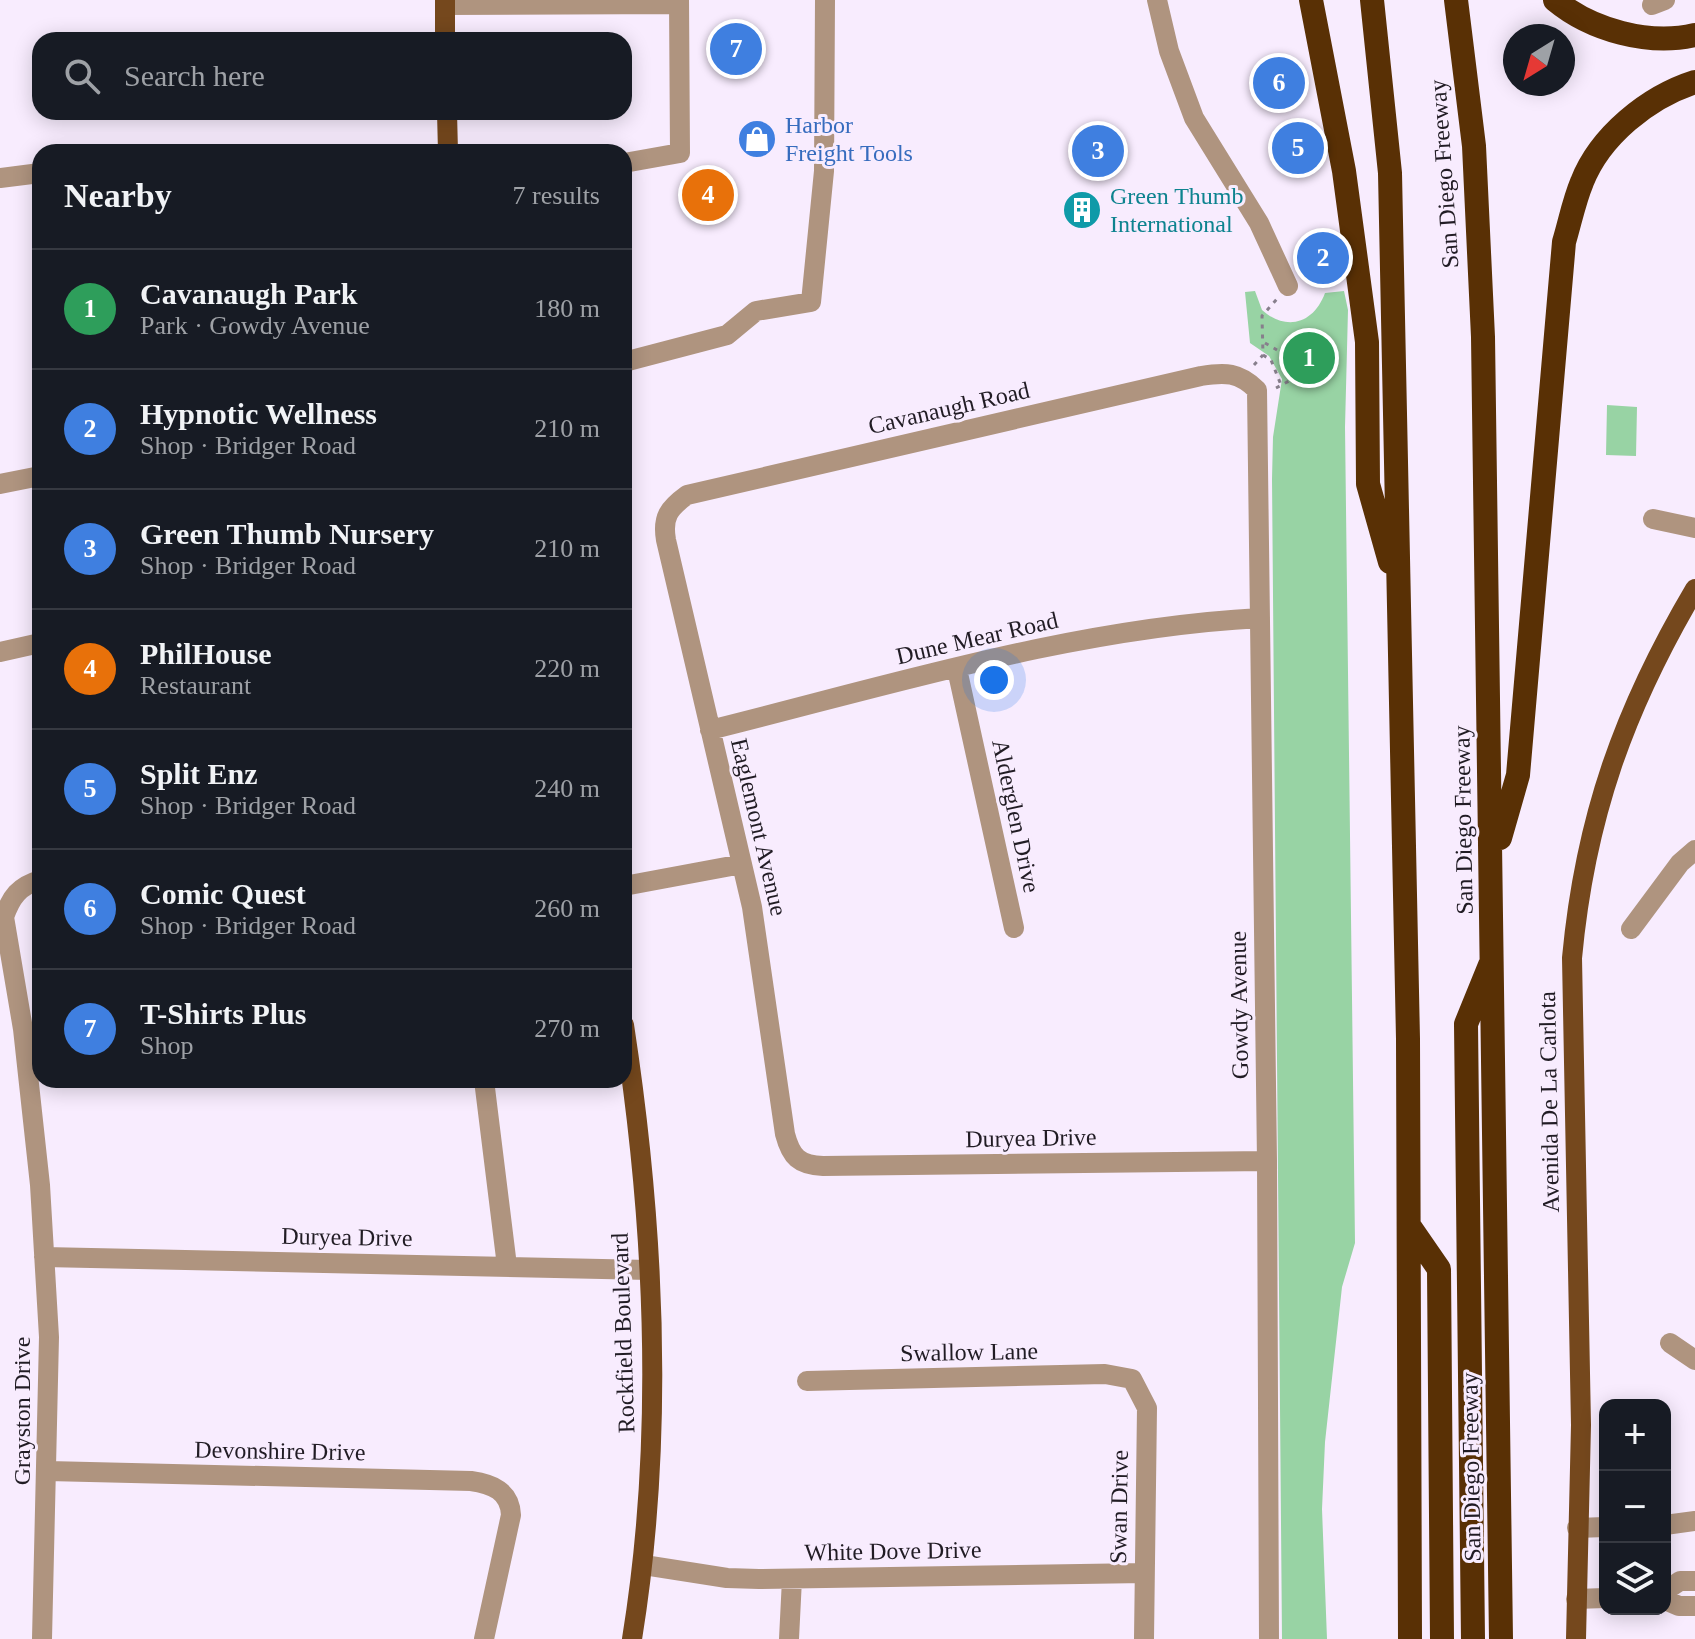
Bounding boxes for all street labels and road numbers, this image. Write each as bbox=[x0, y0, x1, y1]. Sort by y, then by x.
street label: San Diego Freeway bbox=[1424, 79, 1464, 269]
street label: Cavanaugh Road bbox=[866, 377, 1032, 439]
street label: Dune Mear Road bbox=[894, 607, 1060, 669]
street label: San Diego Freeway bbox=[1448, 725, 1478, 915]
street label: Eaglemont Avenue bbox=[726, 736, 792, 918]
street label: Alderglen Drive bbox=[987, 737, 1045, 895]
street label: Gowdy Avenue bbox=[1225, 931, 1253, 1079]
street label: Avenida De La Carlota bbox=[1534, 991, 1564, 1213]
street label: Duryea Drive bbox=[965, 1124, 1097, 1152]
street label: Duryea Drive bbox=[281, 1223, 413, 1251]
street label: Rockfield Boulevard bbox=[607, 1232, 639, 1434]
street label: Grayston Drive bbox=[9, 1337, 35, 1485]
street label: Swallow Lane bbox=[900, 1338, 1038, 1366]
street label: San Diego Freeway bbox=[1456, 1372, 1486, 1562]
street label: Devonshire Drive bbox=[194, 1437, 366, 1465]
street label: Swan Drive bbox=[1105, 1450, 1133, 1564]
street label: White Dove Drive bbox=[804, 1536, 982, 1566]

